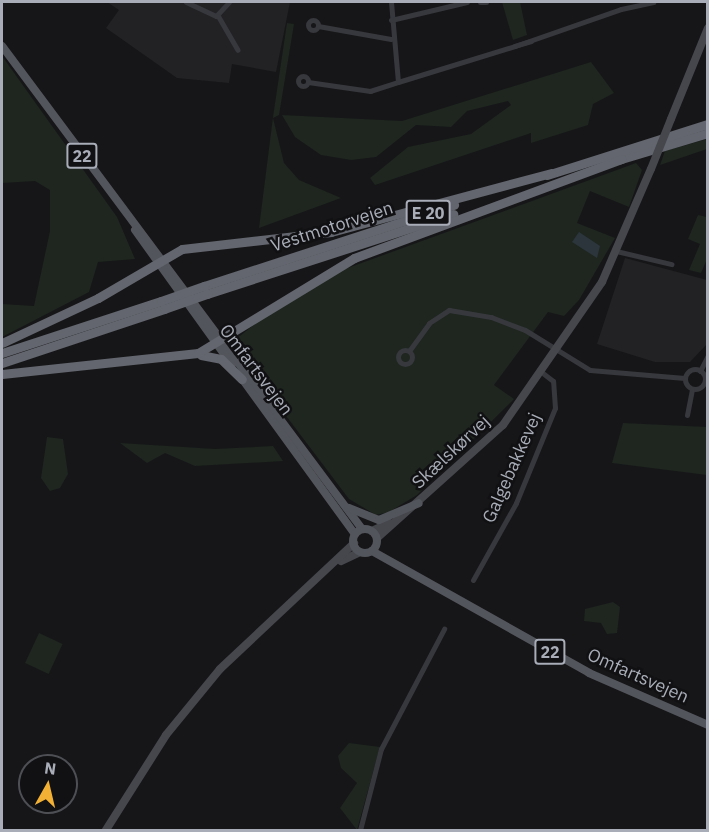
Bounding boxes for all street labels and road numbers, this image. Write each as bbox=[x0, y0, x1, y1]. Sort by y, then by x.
road number: 22 bbox=[66, 143, 98, 169]
street label: Vestmotorvejen bbox=[268, 197, 396, 257]
road number: E 20 bbox=[406, 200, 450, 226]
street label: Omfartsvejen bbox=[215, 320, 297, 420]
street label: Galgebakkevej bbox=[478, 410, 546, 526]
street label: Skælskørvej bbox=[408, 411, 494, 493]
road number: 22 bbox=[534, 639, 566, 665]
street label: Omfartsvejen bbox=[584, 644, 692, 708]

